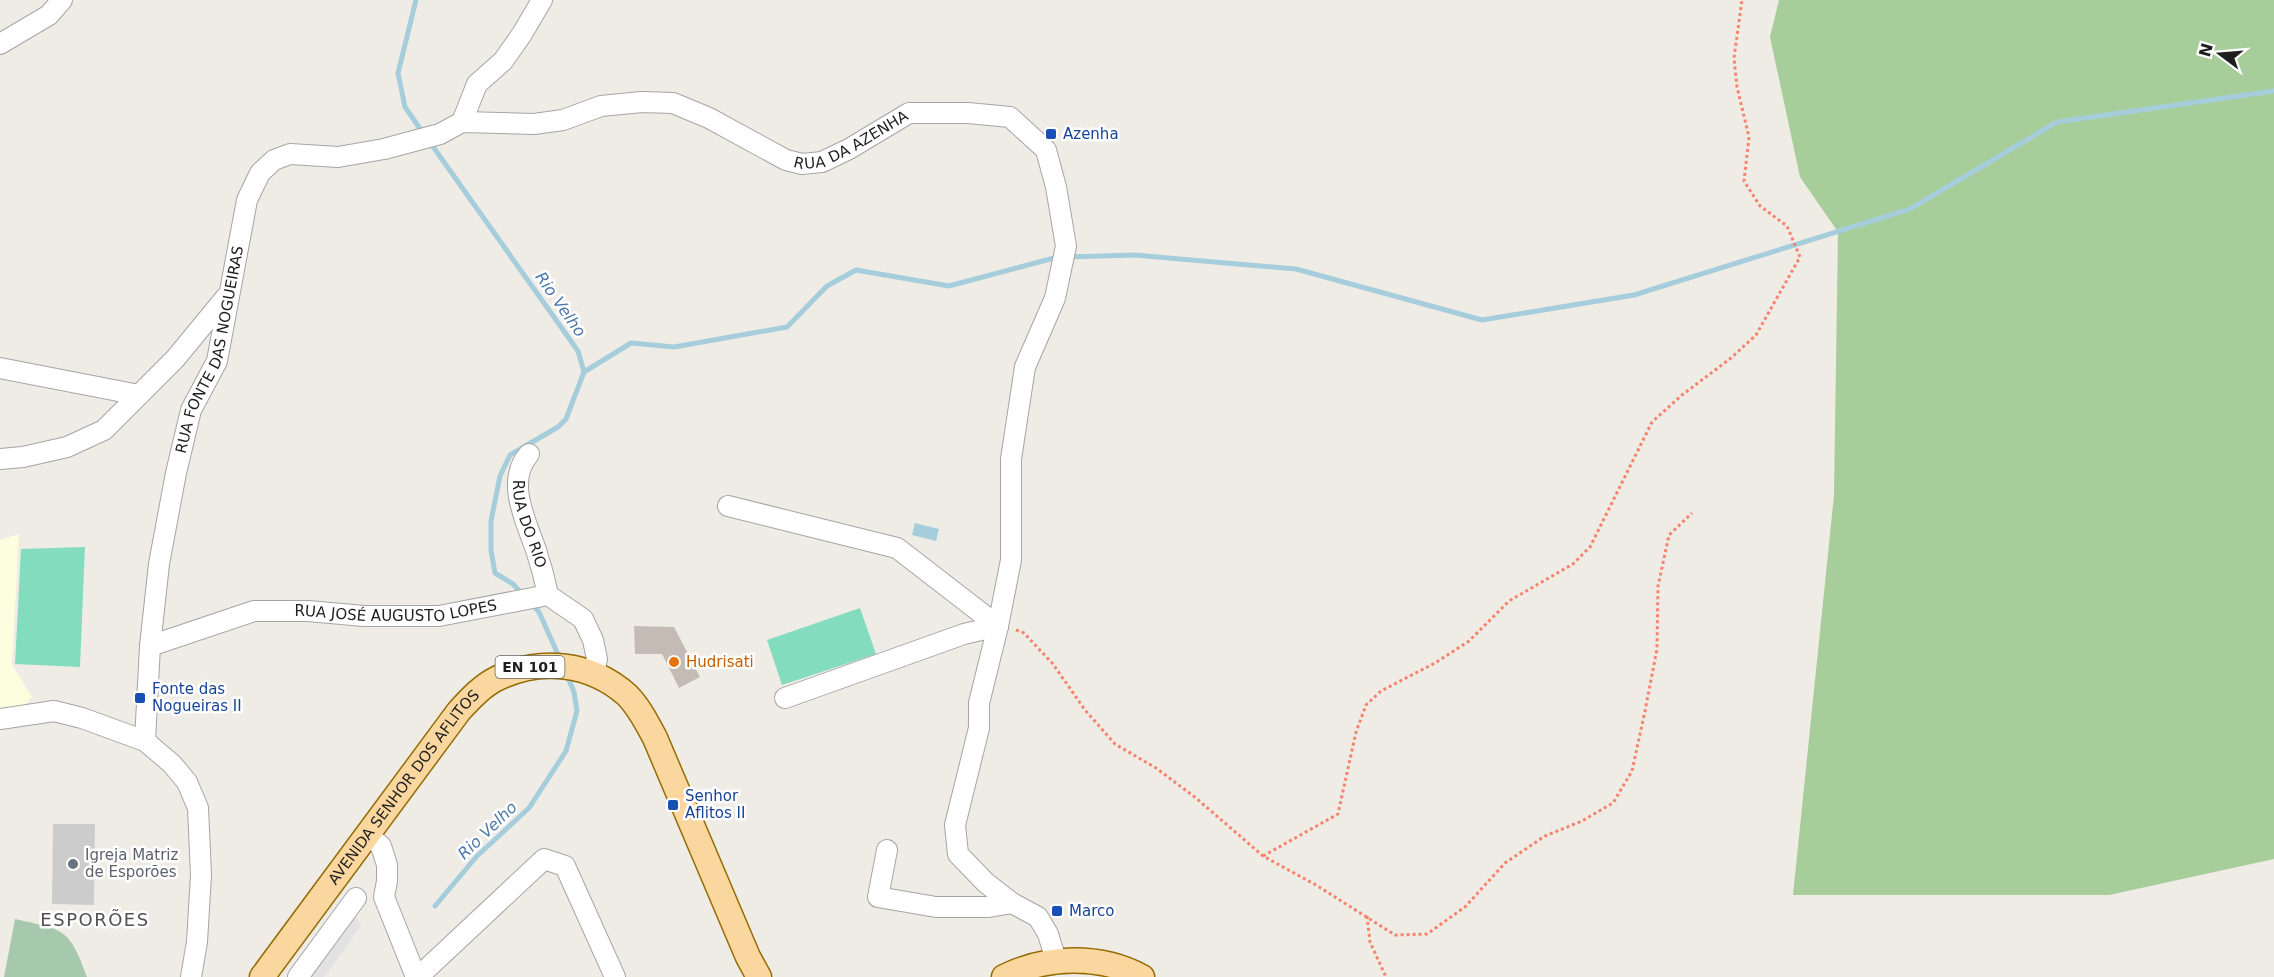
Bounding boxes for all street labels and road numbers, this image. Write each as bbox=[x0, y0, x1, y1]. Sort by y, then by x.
street label: RUA DA AZENHA bbox=[792, 106, 912, 173]
street label: RUA FONTE DAS NOGUEIRAS bbox=[172, 244, 247, 455]
street label: RUA DO RIO bbox=[509, 480, 550, 570]
street label: RUA JOSÉ AUGUSTO LOPES bbox=[295, 596, 498, 626]
road number: EN 101 bbox=[496, 656, 564, 678]
street label: AVENIDA SENHOR DOS AFLITOS bbox=[325, 686, 483, 888]

